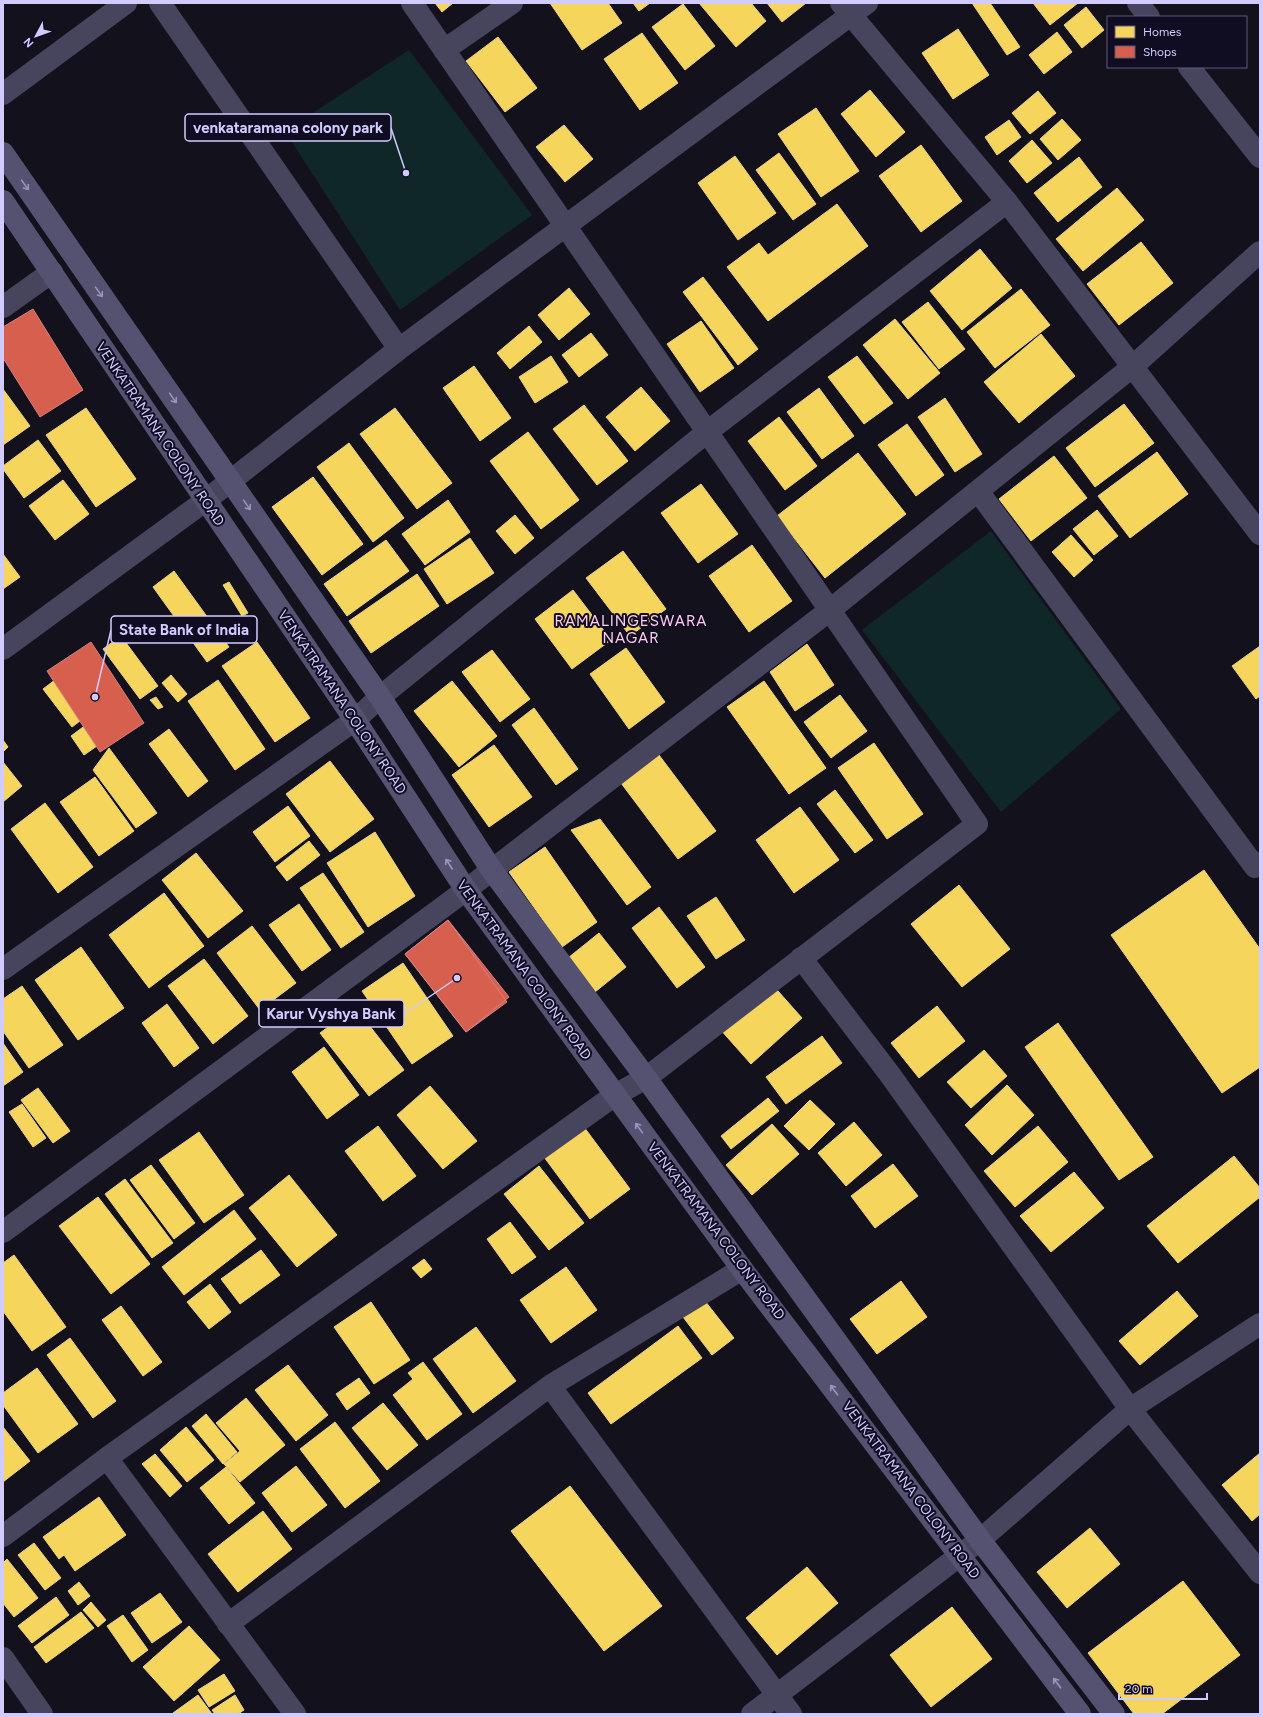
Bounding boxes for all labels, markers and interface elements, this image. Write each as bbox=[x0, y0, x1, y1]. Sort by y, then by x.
north arrow bbox=[16, 16, 56, 56]
legend bbox=[1107, 16, 1247, 68]
text: Homes bbox=[1143, 25, 1182, 39]
text: N bbox=[21, 35, 37, 50]
text: Shops bbox=[1143, 45, 1177, 59]
callout: venkataramana colony park bbox=[185, 114, 391, 141]
text: venkataramana colony park bbox=[193, 119, 383, 137]
one-way arrow bbox=[21, 179, 29, 190]
one-way arrow bbox=[95, 286, 103, 297]
street label: VENKATRAMANA COLONY ROAD bbox=[92, 339, 228, 529]
one-way arrow bbox=[169, 393, 177, 404]
one-way arrow bbox=[243, 500, 251, 511]
street label: VENKATRAMANA COLONY ROAD bbox=[274, 607, 410, 797]
district label: RAMALINGESWARA NAGAR bbox=[554, 612, 708, 647]
callout: State Bank of India bbox=[111, 616, 257, 643]
text: State Bank of India bbox=[119, 621, 249, 639]
one-way arrow bbox=[445, 859, 453, 870]
street label: VENKATRAMANA COLONY ROAD bbox=[453, 877, 595, 1063]
callout: Karur Vyshya Bank bbox=[259, 1000, 404, 1027]
text: Karur Vyshya Bank bbox=[266, 1005, 396, 1023]
one-way arrow bbox=[635, 1123, 644, 1134]
street label: VENKATRAMANA COLONY ROAD bbox=[644, 1139, 788, 1323]
one-way arrow bbox=[830, 1384, 839, 1395]
street label: VENKATRAMANA COLONY ROAD bbox=[839, 1398, 983, 1582]
scale bar bbox=[1119, 1675, 1207, 1701]
one-way arrow bbox=[1053, 1677, 1061, 1688]
text: 20 m bbox=[1125, 1682, 1153, 1696]

